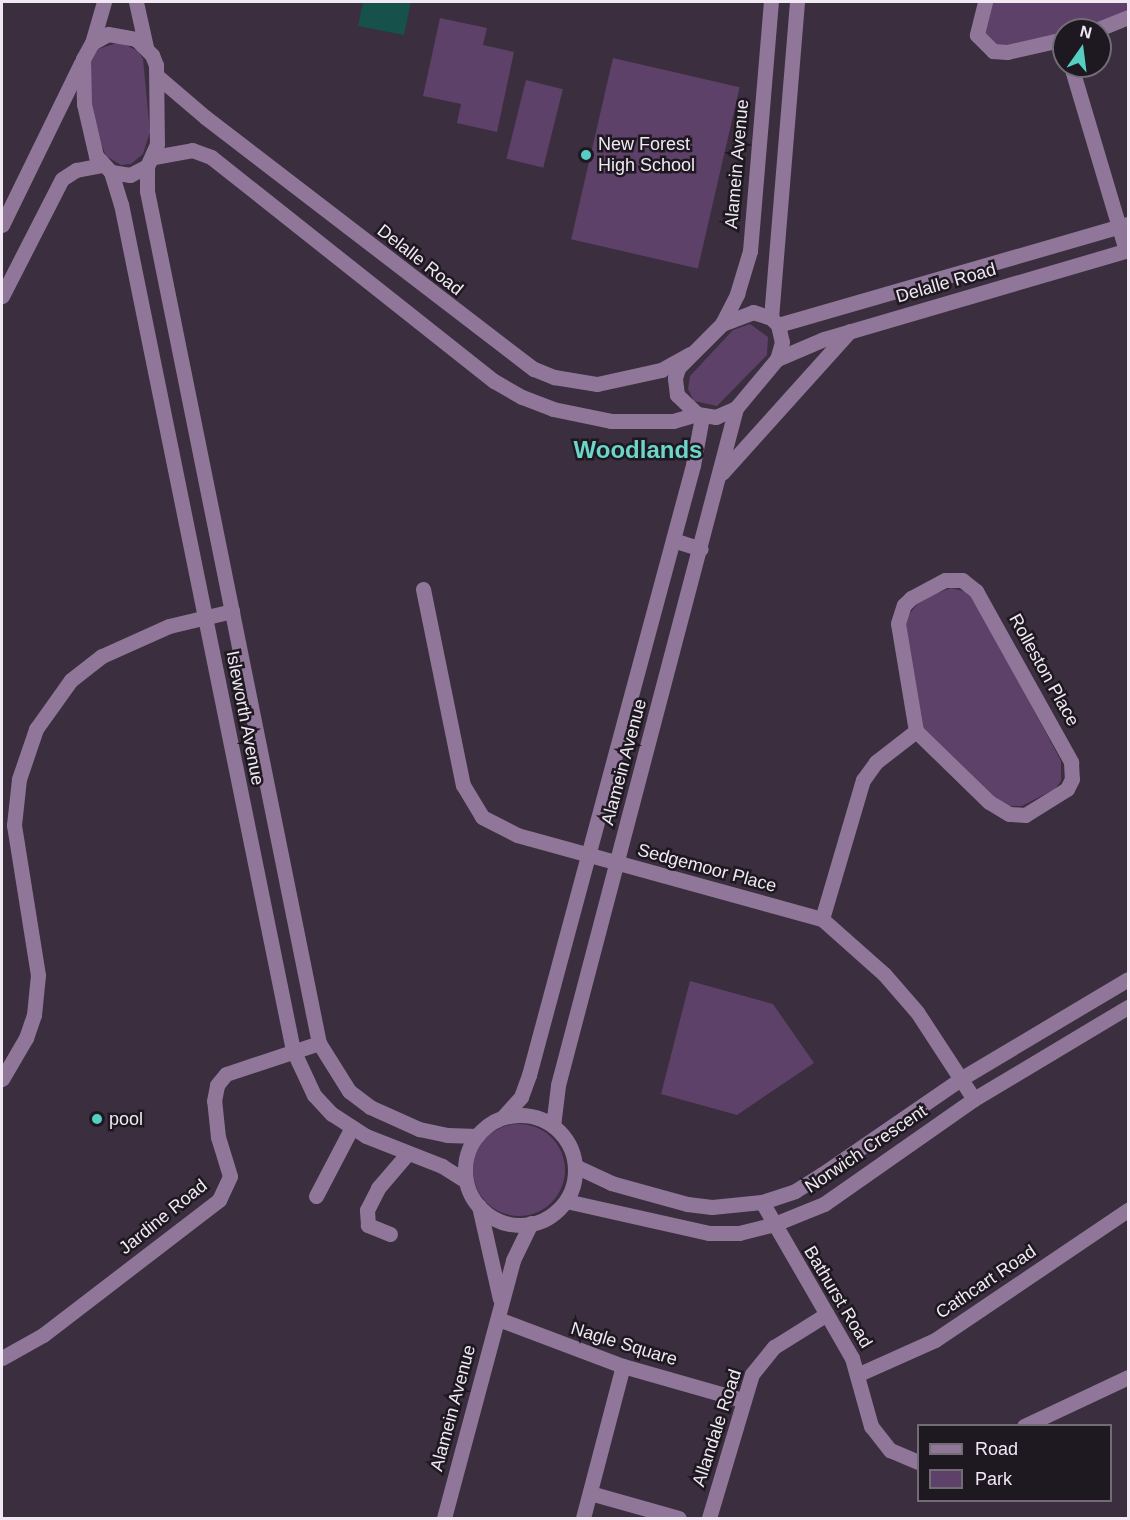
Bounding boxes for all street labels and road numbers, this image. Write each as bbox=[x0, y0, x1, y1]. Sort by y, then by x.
street label: Alamein Avenue bbox=[721, 98, 753, 230]
street label: Delalle Road bbox=[373, 220, 467, 300]
street label: Delalle Road bbox=[893, 258, 999, 308]
street label: Rolleston Place bbox=[1004, 610, 1084, 730]
street label: Isleworth Avenue bbox=[221, 648, 269, 788]
street label: Alamein Avenue bbox=[597, 696, 651, 828]
street label: Sedgemoor Place bbox=[635, 839, 779, 897]
street label: Norwich Crescent bbox=[801, 1100, 931, 1198]
street label: Jardine Road bbox=[115, 1175, 211, 1259]
street label: Cathcart Road bbox=[932, 1241, 1040, 1323]
street label: Bathurst Road bbox=[799, 1242, 877, 1352]
street label: Nagle Square bbox=[568, 1318, 680, 1370]
street label: Alamein Avenue bbox=[426, 1342, 480, 1474]
street label: Allandale Road bbox=[688, 1367, 746, 1489]

